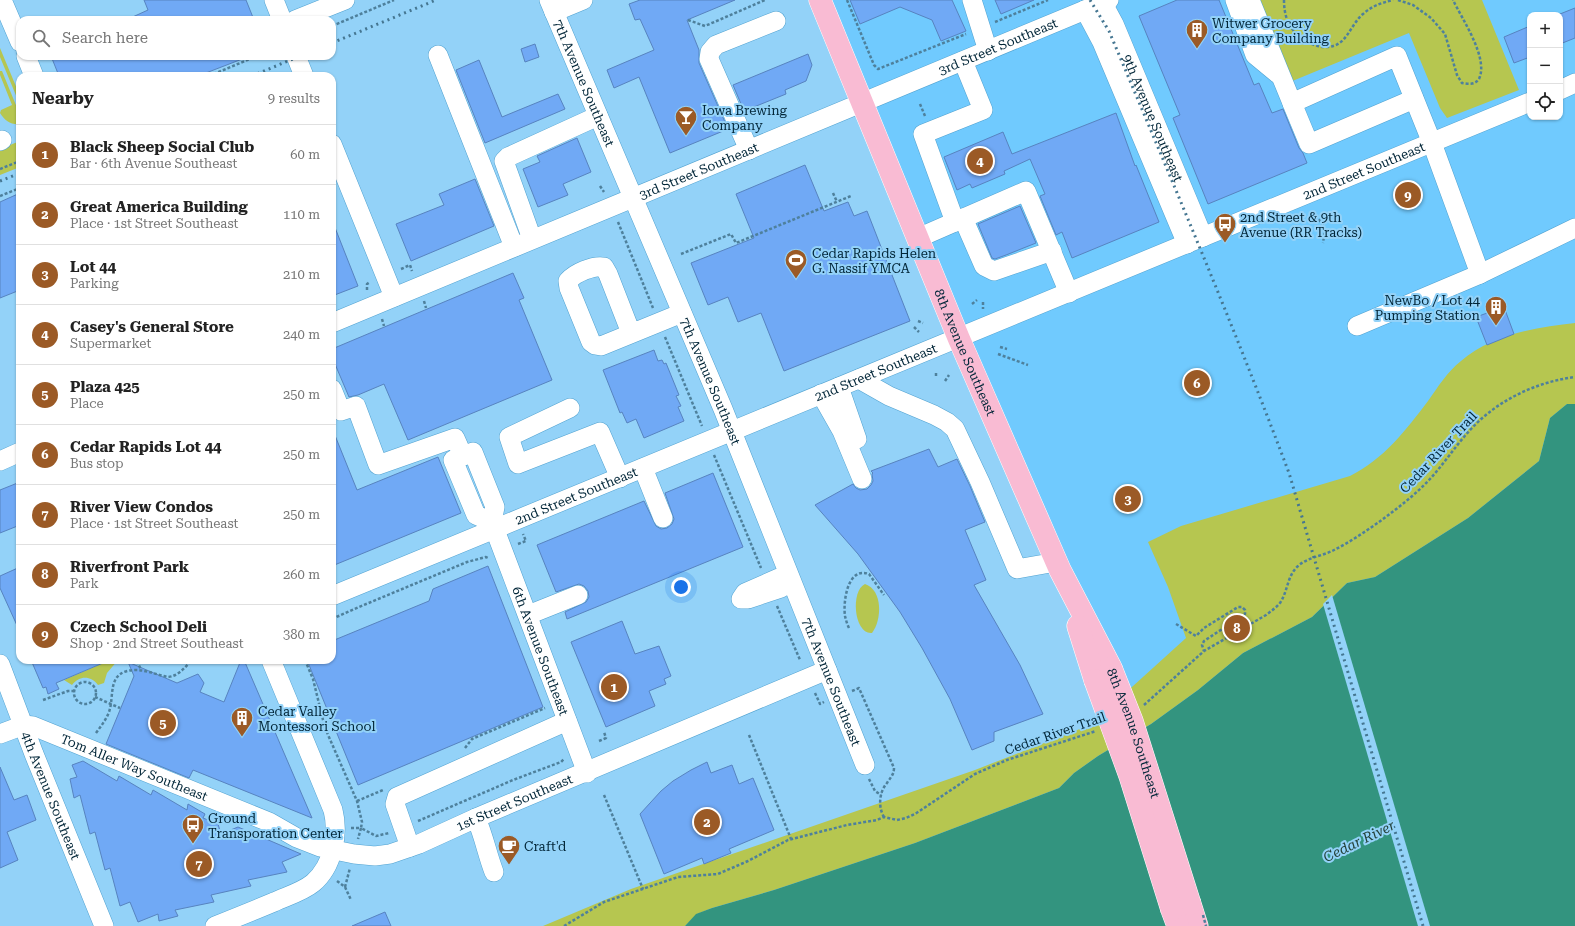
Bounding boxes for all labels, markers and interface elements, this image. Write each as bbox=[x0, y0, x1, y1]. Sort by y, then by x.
map controls bbox=[1527, 12, 1563, 120]
button: + bbox=[1527, 12, 1563, 48]
street label: 3rd Street Southeast bbox=[936, 15, 1060, 78]
search box bbox=[16, 16, 336, 60]
place label: Witwer Grocery Company Building bbox=[1212, 16, 1330, 46]
street label: 7th Avenue Southeast bbox=[550, 17, 617, 149]
building icon: Witwer Grocery Company Building bbox=[1184, 17, 1210, 50]
icon: search bbox=[30, 27, 52, 49]
text: Search here bbox=[62, 29, 148, 47]
button: − bbox=[1527, 48, 1563, 84]
street label: 9th Avenue Southeast bbox=[1119, 52, 1186, 184]
button: locate bbox=[1527, 84, 1563, 120]
text: Nearby bbox=[32, 88, 94, 108]
text: 9 results bbox=[268, 91, 320, 106]
place label: Iowa Brewing Company bbox=[702, 103, 788, 133]
bar icon: Iowa Brewing Company bbox=[673, 104, 699, 137]
text: Black Sheep Social Club bbox=[70, 138, 254, 156]
street label: 2nd Street Southeast bbox=[1301, 139, 1427, 203]
street label: 3rd Street Southeast bbox=[637, 140, 761, 202]
pin: 4 bbox=[967, 146, 993, 176]
text: 1 bbox=[41, 147, 49, 162]
text: 60 m bbox=[290, 147, 320, 162]
text: Bar · 6th Avenue Southeast bbox=[70, 156, 237, 171]
pin: 9 bbox=[1395, 180, 1421, 210]
text: Great America Building bbox=[70, 198, 248, 216]
text: 2 bbox=[41, 207, 49, 222]
text: 110 m bbox=[283, 207, 320, 222]
place label: 2nd Street & 9th Avenue (RR Tracks) bbox=[1240, 210, 1362, 240]
bus stop icon: 2nd Street & 9th Avenue (RR Tracks) bbox=[1212, 211, 1238, 244]
text: Place · 1st Street Southeast bbox=[70, 216, 238, 231]
place label: Cedar Rapids Helen G. Nassif YMCA bbox=[812, 246, 937, 276]
sports icon: Cedar Rapids Helen G. Nassif YMCA bbox=[783, 247, 809, 280]
text: Lot 44 bbox=[70, 258, 116, 276]
text: 3 bbox=[41, 267, 49, 282]
text: 210 m bbox=[283, 267, 320, 282]
text: Parking bbox=[70, 276, 119, 291]
street label: 8th Avenue Southeast bbox=[931, 287, 999, 418]
place label: NewBo / Lot 44 Pumping Station bbox=[1375, 293, 1481, 323]
building icon: NewBo / Lot 44 Pumping Station bbox=[1483, 294, 1509, 327]
street label: 7th Avenue Southeast bbox=[677, 315, 744, 447]
text: Casey's General Store bbox=[70, 318, 234, 336]
text: 4 bbox=[41, 327, 49, 342]
text: 240 m bbox=[283, 327, 320, 342]
text: Supermarket bbox=[70, 336, 151, 351]
street label: 2nd Street Southeast bbox=[812, 340, 939, 404]
pin: 6 bbox=[1184, 368, 1210, 398]
text: Plaza 425 bbox=[70, 378, 140, 396]
text: 5 bbox=[41, 387, 49, 402]
text: 250 m bbox=[283, 387, 320, 402]
text: Place bbox=[70, 396, 104, 411]
street label: Cedar River Trail bbox=[1397, 409, 1480, 496]
text: Cedar Rapids Lot 44 bbox=[70, 438, 222, 456]
text: 6 bbox=[41, 447, 49, 462]
text: 250 m bbox=[283, 447, 320, 462]
text: Bus stop bbox=[70, 456, 124, 471]
street label: 2nd Street Southeast bbox=[513, 464, 640, 528]
pin: 3 bbox=[1115, 484, 1141, 514]
text: River View Condos bbox=[70, 498, 213, 516]
text: 7 bbox=[41, 507, 49, 522]
text: 250 m bbox=[283, 507, 320, 522]
text: Place · 1st Street Southeast bbox=[70, 516, 238, 531]
text: Riverfront Park bbox=[70, 558, 189, 576]
text: 8 bbox=[41, 567, 49, 582]
text: 260 m bbox=[283, 567, 320, 582]
text: Park bbox=[70, 576, 99, 591]
your location bbox=[671, 577, 691, 597]
street label: 6th Avenue Southeast bbox=[509, 585, 572, 718]
pin: 8 bbox=[1224, 613, 1250, 643]
street label: 7th Avenue Southeast bbox=[799, 616, 864, 748]
text: Czech School Deli bbox=[70, 618, 207, 636]
text: 9 bbox=[41, 627, 49, 642]
text: 380 m bbox=[283, 627, 320, 642]
text: Shop · 2nd Street Southeast bbox=[70, 636, 244, 651]
street label: 8th Avenue Southeast bbox=[1104, 666, 1163, 800]
pin: 1 bbox=[601, 672, 627, 702]
place label: Cedar Valley Montessori School bbox=[258, 704, 375, 734]
building icon: Cedar Valley Montessori School bbox=[229, 705, 255, 738]
pin: 5 bbox=[150, 708, 176, 738]
street label: Cedar River Trail bbox=[1003, 709, 1108, 758]
street label: 4th Avenue Southeast bbox=[18, 730, 83, 862]
street label: Tom Aller Way Southeast bbox=[58, 731, 210, 804]
street label: 1st Street Southeast bbox=[454, 771, 575, 834]
pin: 2 bbox=[694, 807, 720, 837]
place label: Ground Transporation Center bbox=[208, 811, 343, 841]
bus stop icon: Ground Transporation Center bbox=[180, 812, 206, 845]
water label: Cedar River bbox=[1321, 817, 1397, 865]
cafe icon: Craft'd bbox=[496, 833, 522, 866]
place label: Craft'd bbox=[524, 839, 567, 854]
pin: 7 bbox=[186, 849, 212, 879]

